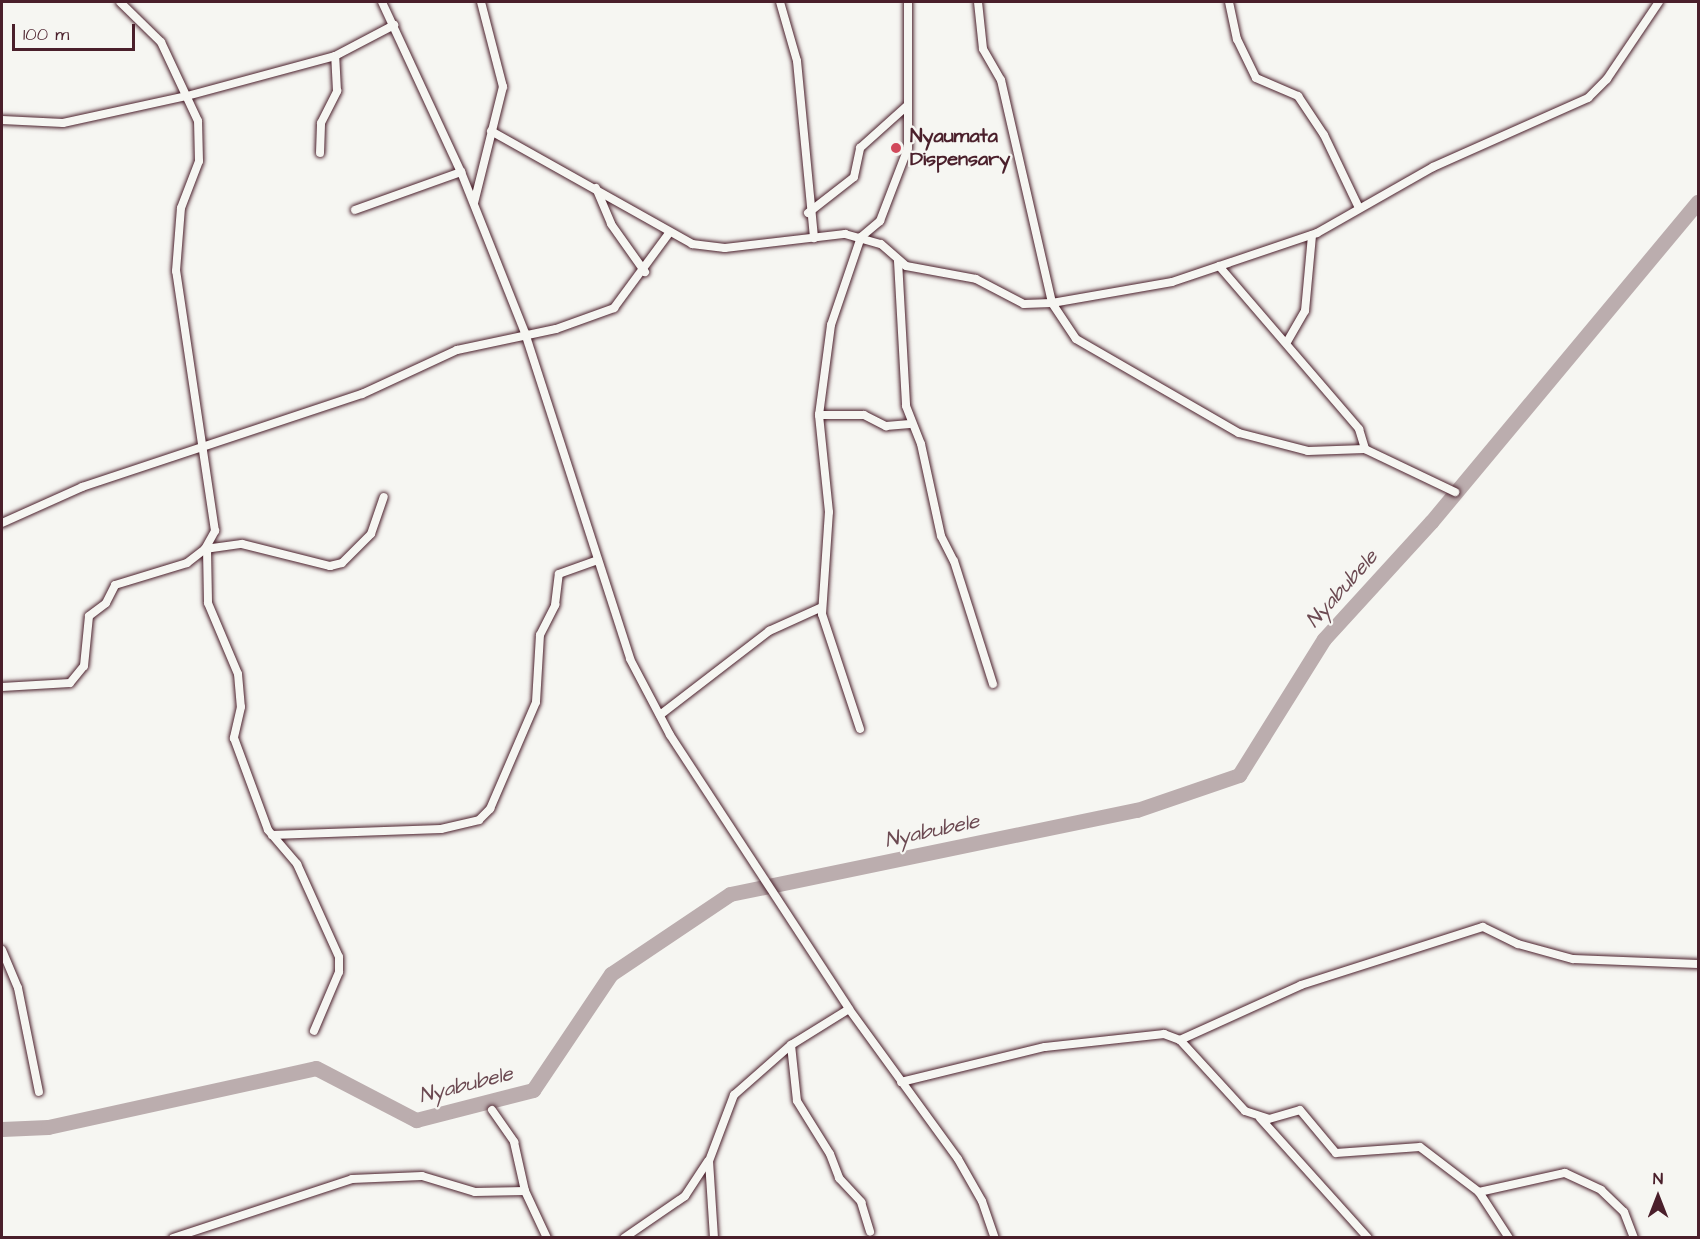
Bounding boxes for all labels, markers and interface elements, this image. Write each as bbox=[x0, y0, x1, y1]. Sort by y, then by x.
scale bar bbox=[15, 12, 138, 50]
text: 100 m bbox=[23, 22, 69, 47]
place label: Nyaumata Dispensary bbox=[910, 124, 1010, 171]
marker: Nyaumata Dispensary bbox=[887, 139, 905, 157]
water label: Nyabubele bbox=[1301, 545, 1383, 633]
water label: Nyabubele bbox=[883, 809, 981, 853]
water label: Nyabubele bbox=[417, 1061, 515, 1109]
north arrow bbox=[1628, 1167, 1688, 1227]
text: N bbox=[1653, 1168, 1663, 1190]

